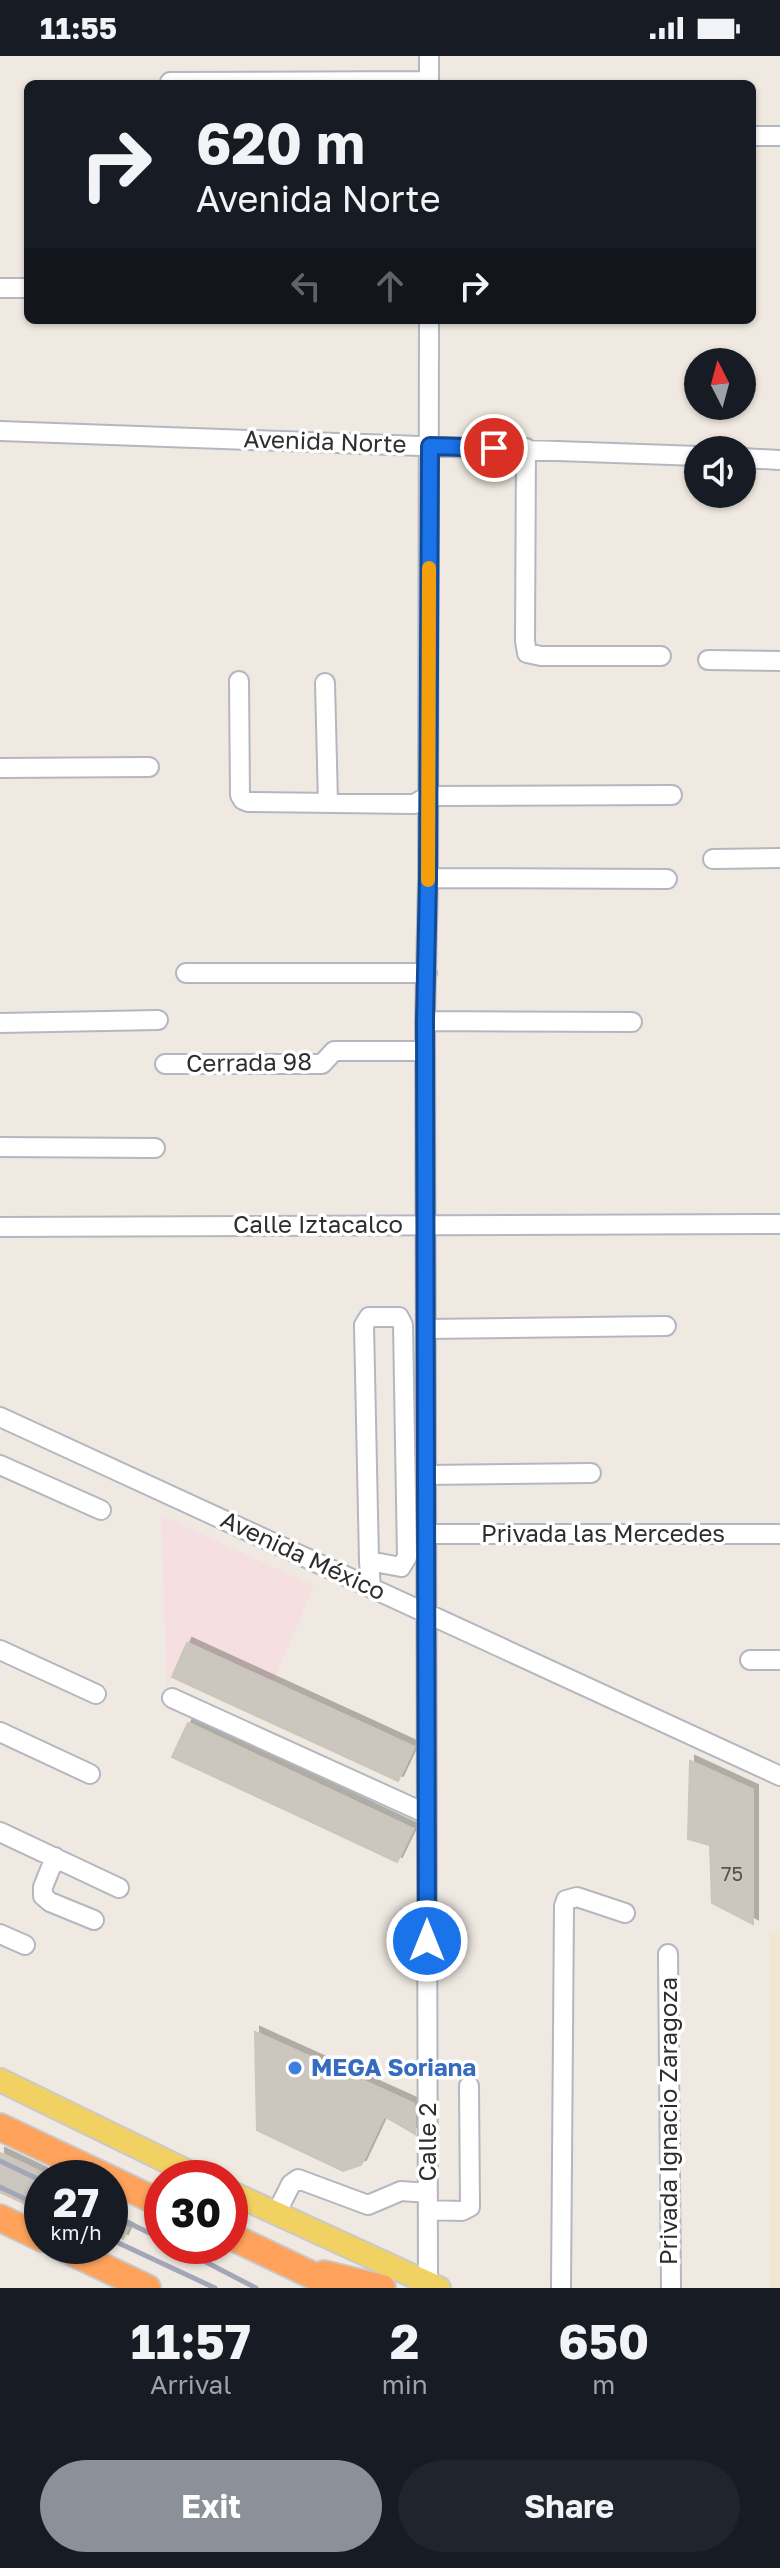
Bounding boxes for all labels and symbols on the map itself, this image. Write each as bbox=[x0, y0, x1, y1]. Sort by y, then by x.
north arrow bbox=[684, 348, 756, 420]
pin bbox=[460, 414, 528, 482]
street label: Avenida Norte bbox=[243, 423, 407, 458]
street label: Cerrada 98 bbox=[186, 1046, 312, 1077]
street label: Calle Iztacalco bbox=[233, 1209, 403, 1238]
street label: Avenida México bbox=[217, 1504, 391, 1605]
street label: Privada las Mercedes bbox=[481, 1518, 725, 1547]
house number: 75 bbox=[721, 1861, 743, 1885]
position arrow bbox=[385, 1899, 469, 1983]
street label: Privada Ignacio Zaragoza bbox=[653, 1977, 682, 2265]
place label: MEGA Soriana bbox=[311, 2052, 476, 2081]
marker: MEGA Soriana bbox=[286, 2059, 304, 2077]
street label: Calle 2 bbox=[412, 2103, 441, 2181]
speed limit sign: 30 bbox=[144, 2160, 248, 2264]

